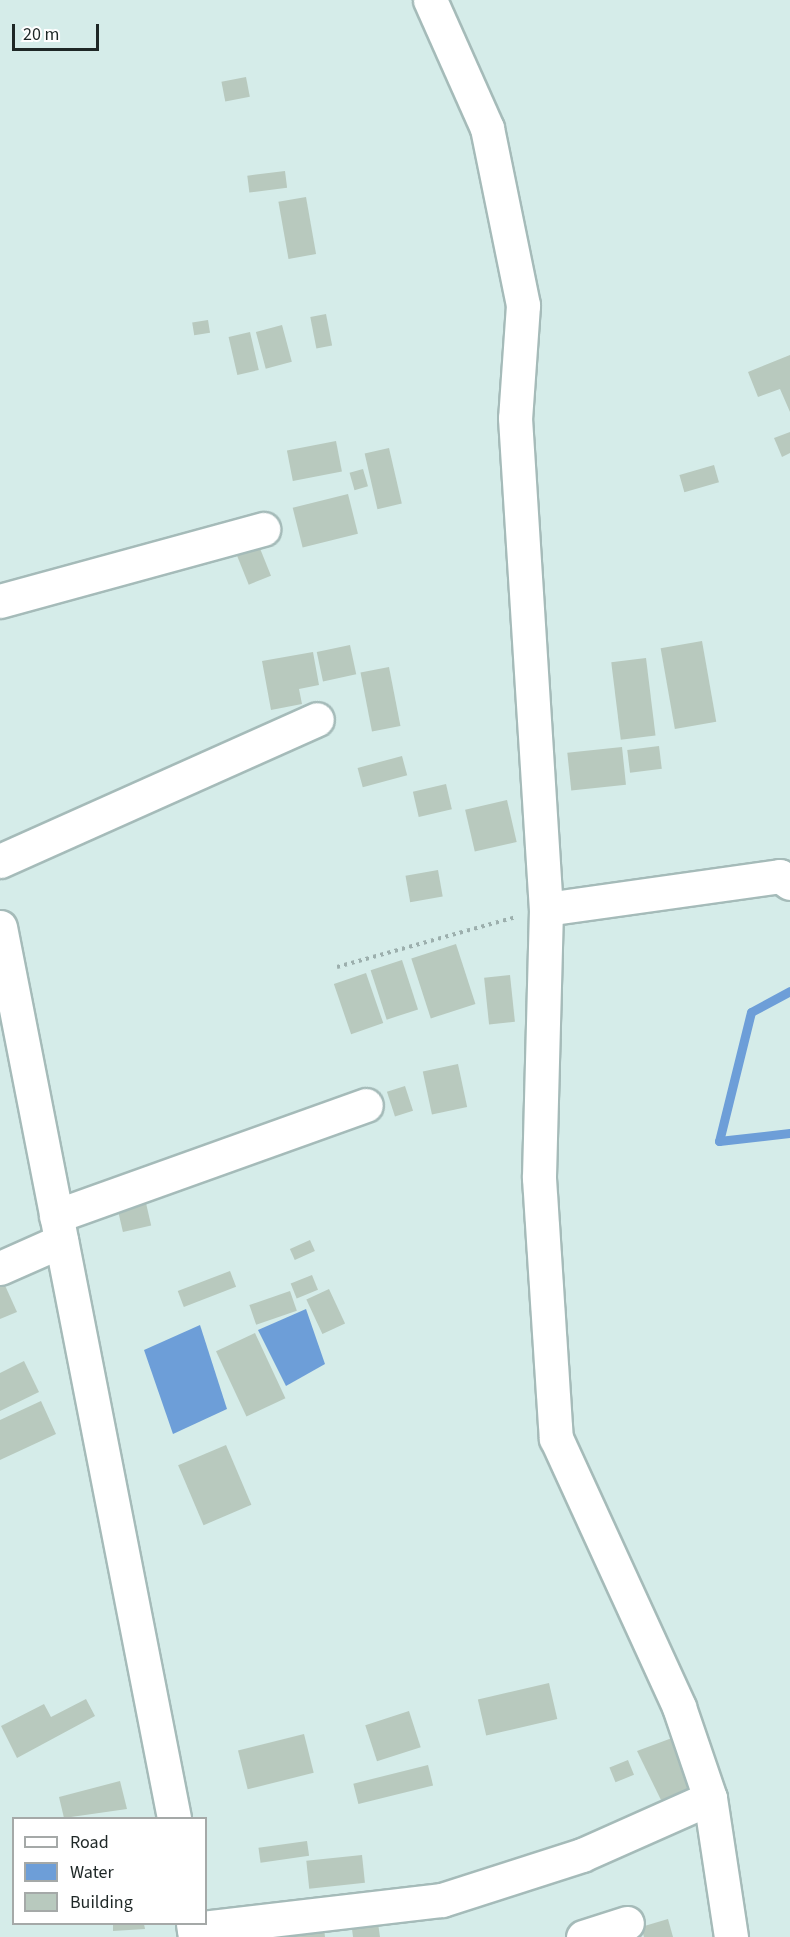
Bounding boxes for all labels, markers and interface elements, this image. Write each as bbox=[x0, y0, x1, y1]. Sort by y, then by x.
scale bar bbox=[15, 12, 102, 50]
text: 20 m bbox=[23, 22, 59, 47]
legend bbox=[12, 1817, 207, 1925]
text: Road bbox=[70, 1830, 109, 1855]
text: Water bbox=[70, 1860, 114, 1885]
text: Building bbox=[70, 1890, 133, 1915]

